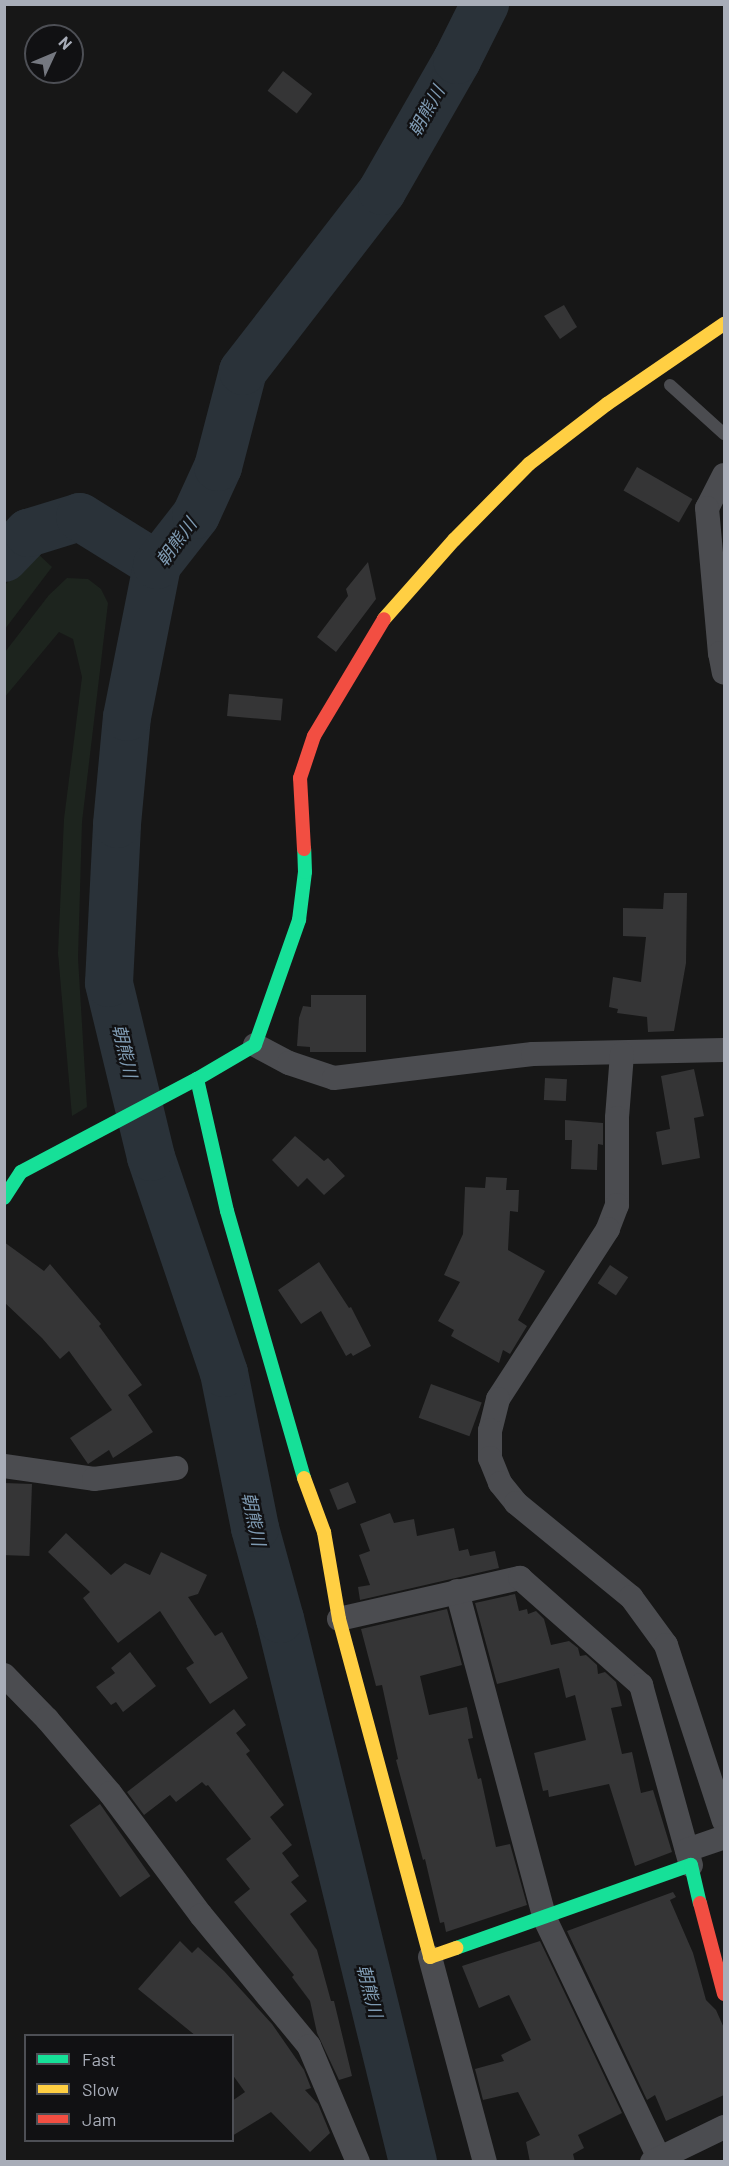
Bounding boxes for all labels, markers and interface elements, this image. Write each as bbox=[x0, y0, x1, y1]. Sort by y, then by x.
north arrow bbox=[24, 24, 84, 84]
text: N bbox=[55, 32, 76, 53]
water label: 朝熊川 bbox=[403, 82, 449, 140]
water label: 朝熊川 bbox=[151, 514, 201, 570]
water label: 朝熊川 bbox=[108, 1022, 142, 1080]
water label: 朝熊川 bbox=[238, 1490, 270, 1548]
water label: 朝熊川 bbox=[353, 1962, 387, 2020]
legend bbox=[24, 2034, 234, 2142]
text: Fast bbox=[82, 2048, 116, 2070]
text: Slow bbox=[82, 2078, 119, 2100]
text: Jam bbox=[82, 2108, 116, 2130]

